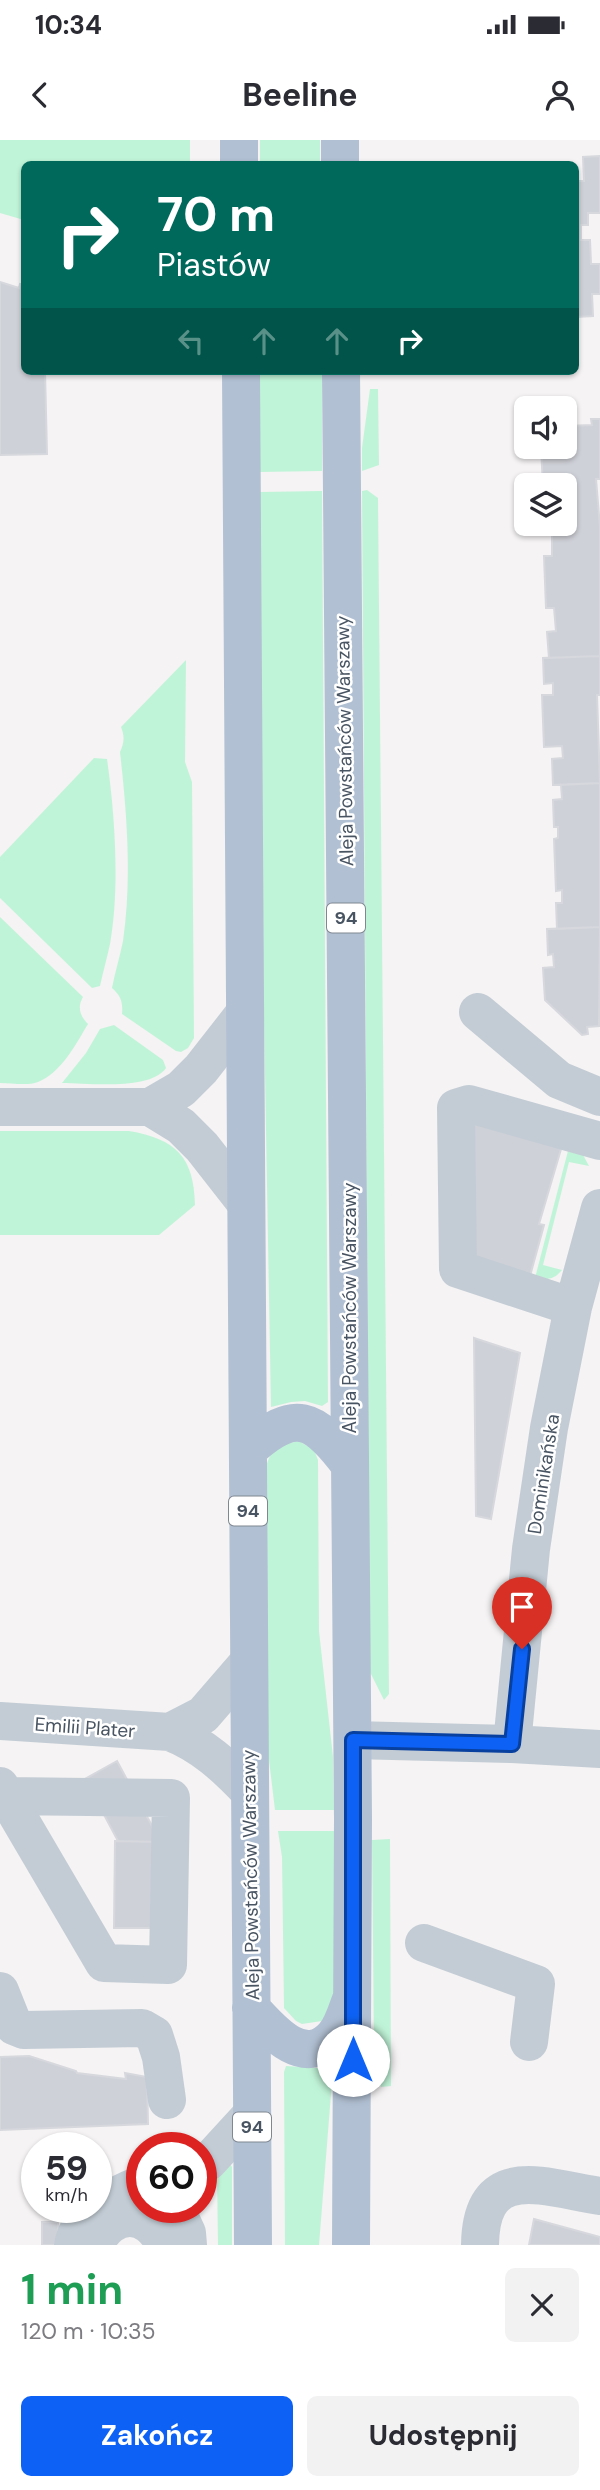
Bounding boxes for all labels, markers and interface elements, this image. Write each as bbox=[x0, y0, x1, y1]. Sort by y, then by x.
text: 10:34 bbox=[35, 8, 102, 42]
text: Beeline bbox=[242, 74, 358, 116]
icon: back bbox=[21, 76, 59, 114]
icon: person bbox=[541, 76, 579, 114]
text: 70 m bbox=[157, 182, 275, 246]
icon: right bbox=[42, 189, 133, 280]
text: Piastów bbox=[157, 244, 271, 286]
icon: left bbox=[172, 322, 210, 360]
icon: ahead bbox=[245, 322, 283, 360]
icon: ahead bbox=[318, 322, 356, 360]
icon: right bbox=[391, 322, 429, 360]
map controls bbox=[514, 396, 577, 536]
button: sound bbox=[514, 396, 577, 459]
button: layers bbox=[514, 473, 577, 536]
street label: Aleja Powstańców Warszawy bbox=[330, 615, 359, 867]
road number: 94 bbox=[327, 904, 365, 932]
street label: Aleja Powstańców Warszawy bbox=[337, 1182, 362, 1433]
street label: Dominikańska bbox=[522, 1412, 565, 1536]
road number: 94 bbox=[229, 1496, 267, 1526]
pin bbox=[492, 1577, 552, 1649]
icon: arrive bbox=[503, 1588, 541, 1626]
street label: Emilii Plater bbox=[34, 1712, 136, 1743]
street label: Aleja Powstańców Warszawy bbox=[236, 1749, 265, 2001]
position arrow bbox=[316, 2023, 390, 2097]
road number: 94 bbox=[233, 2112, 271, 2141]
speed limit sign: 60 bbox=[126, 2132, 217, 2223]
text: 59 bbox=[45, 2145, 88, 2191]
text: km/h bbox=[45, 2183, 88, 2207]
text: 1 min bbox=[21, 2262, 123, 2317]
button: close bbox=[505, 2268, 579, 2342]
text: 120 m · 10:35 bbox=[21, 2316, 156, 2346]
button: Zakończ bbox=[21, 2396, 293, 2476]
button: Udostępnij bbox=[307, 2396, 579, 2476]

